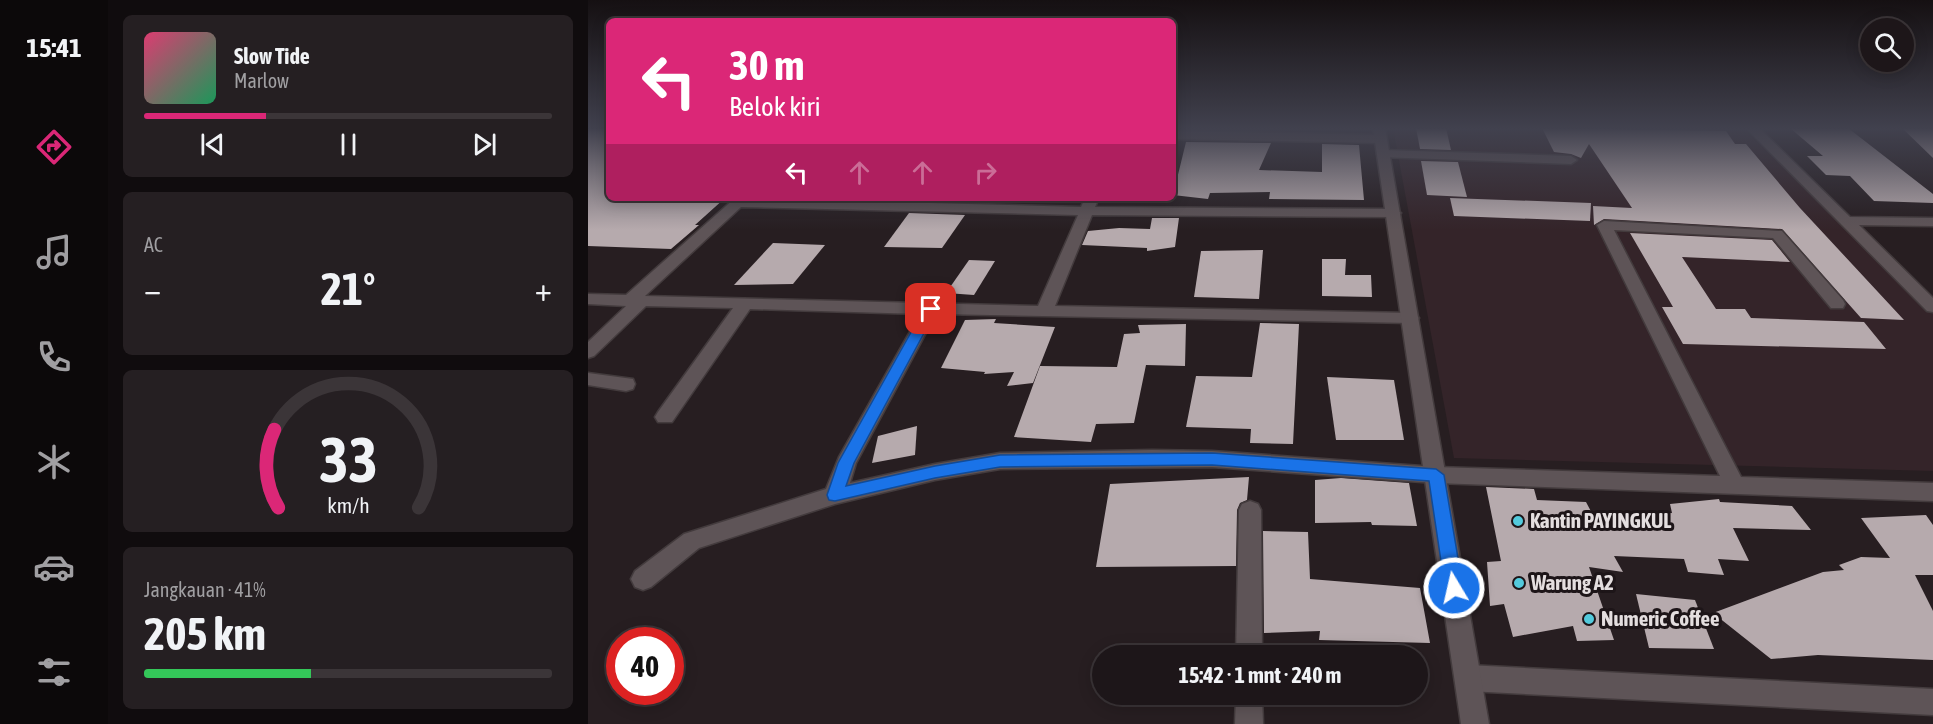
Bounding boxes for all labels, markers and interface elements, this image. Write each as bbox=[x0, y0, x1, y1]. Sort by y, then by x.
map controls bbox=[1860, 18, 1914, 72]
button: search bbox=[1860, 18, 1914, 72]
text: 15:41 bbox=[26, 32, 82, 63]
text: 30 m bbox=[729, 41, 804, 89]
icon: left bbox=[630, 42, 708, 120]
text: Slow Tide bbox=[234, 43, 310, 69]
text: Marlow bbox=[234, 69, 289, 92]
text: Belok kiri bbox=[729, 91, 821, 122]
icon: directions bbox=[33, 126, 75, 168]
icon: previous bbox=[196, 128, 229, 161]
icon: pause bbox=[332, 128, 365, 161]
icon: next bbox=[468, 128, 501, 161]
icon: left bbox=[780, 156, 813, 189]
icon: ahead bbox=[843, 156, 876, 189]
icon: ahead bbox=[906, 156, 939, 189]
icon: right bbox=[969, 156, 1002, 189]
icon: music bbox=[33, 231, 75, 273]
text: AC bbox=[144, 233, 163, 256]
text: 21° bbox=[321, 263, 375, 315]
text: − bbox=[144, 270, 161, 308]
text: + bbox=[535, 270, 552, 308]
pin bbox=[905, 283, 956, 334]
icon: arrive bbox=[914, 292, 947, 325]
icon: phone bbox=[33, 336, 75, 378]
text: 33 bbox=[319, 424, 377, 495]
icon: climate bbox=[33, 441, 75, 483]
text: km/h bbox=[327, 493, 369, 518]
place label: Kantin PAYINGKUL bbox=[1530, 508, 1671, 532]
marker: Kantin PAYINGKUL bbox=[1511, 514, 1525, 528]
icon: car bbox=[33, 546, 75, 588]
position arrow bbox=[1422, 556, 1486, 620]
place label: Warung A2 bbox=[1530, 570, 1614, 594]
marker: Warung A2 bbox=[1512, 576, 1526, 590]
text: Jangkauan · 41% bbox=[144, 578, 266, 601]
place label: Numeric Coffee bbox=[1601, 606, 1720, 630]
text: 205 km bbox=[144, 608, 266, 660]
marker: Numeric Coffee bbox=[1582, 612, 1596, 626]
speed limit sign: 40 bbox=[606, 627, 684, 705]
icon: filters bbox=[33, 651, 75, 693]
text: 15:42 · 1 mnt · 240 m bbox=[1179, 662, 1341, 688]

